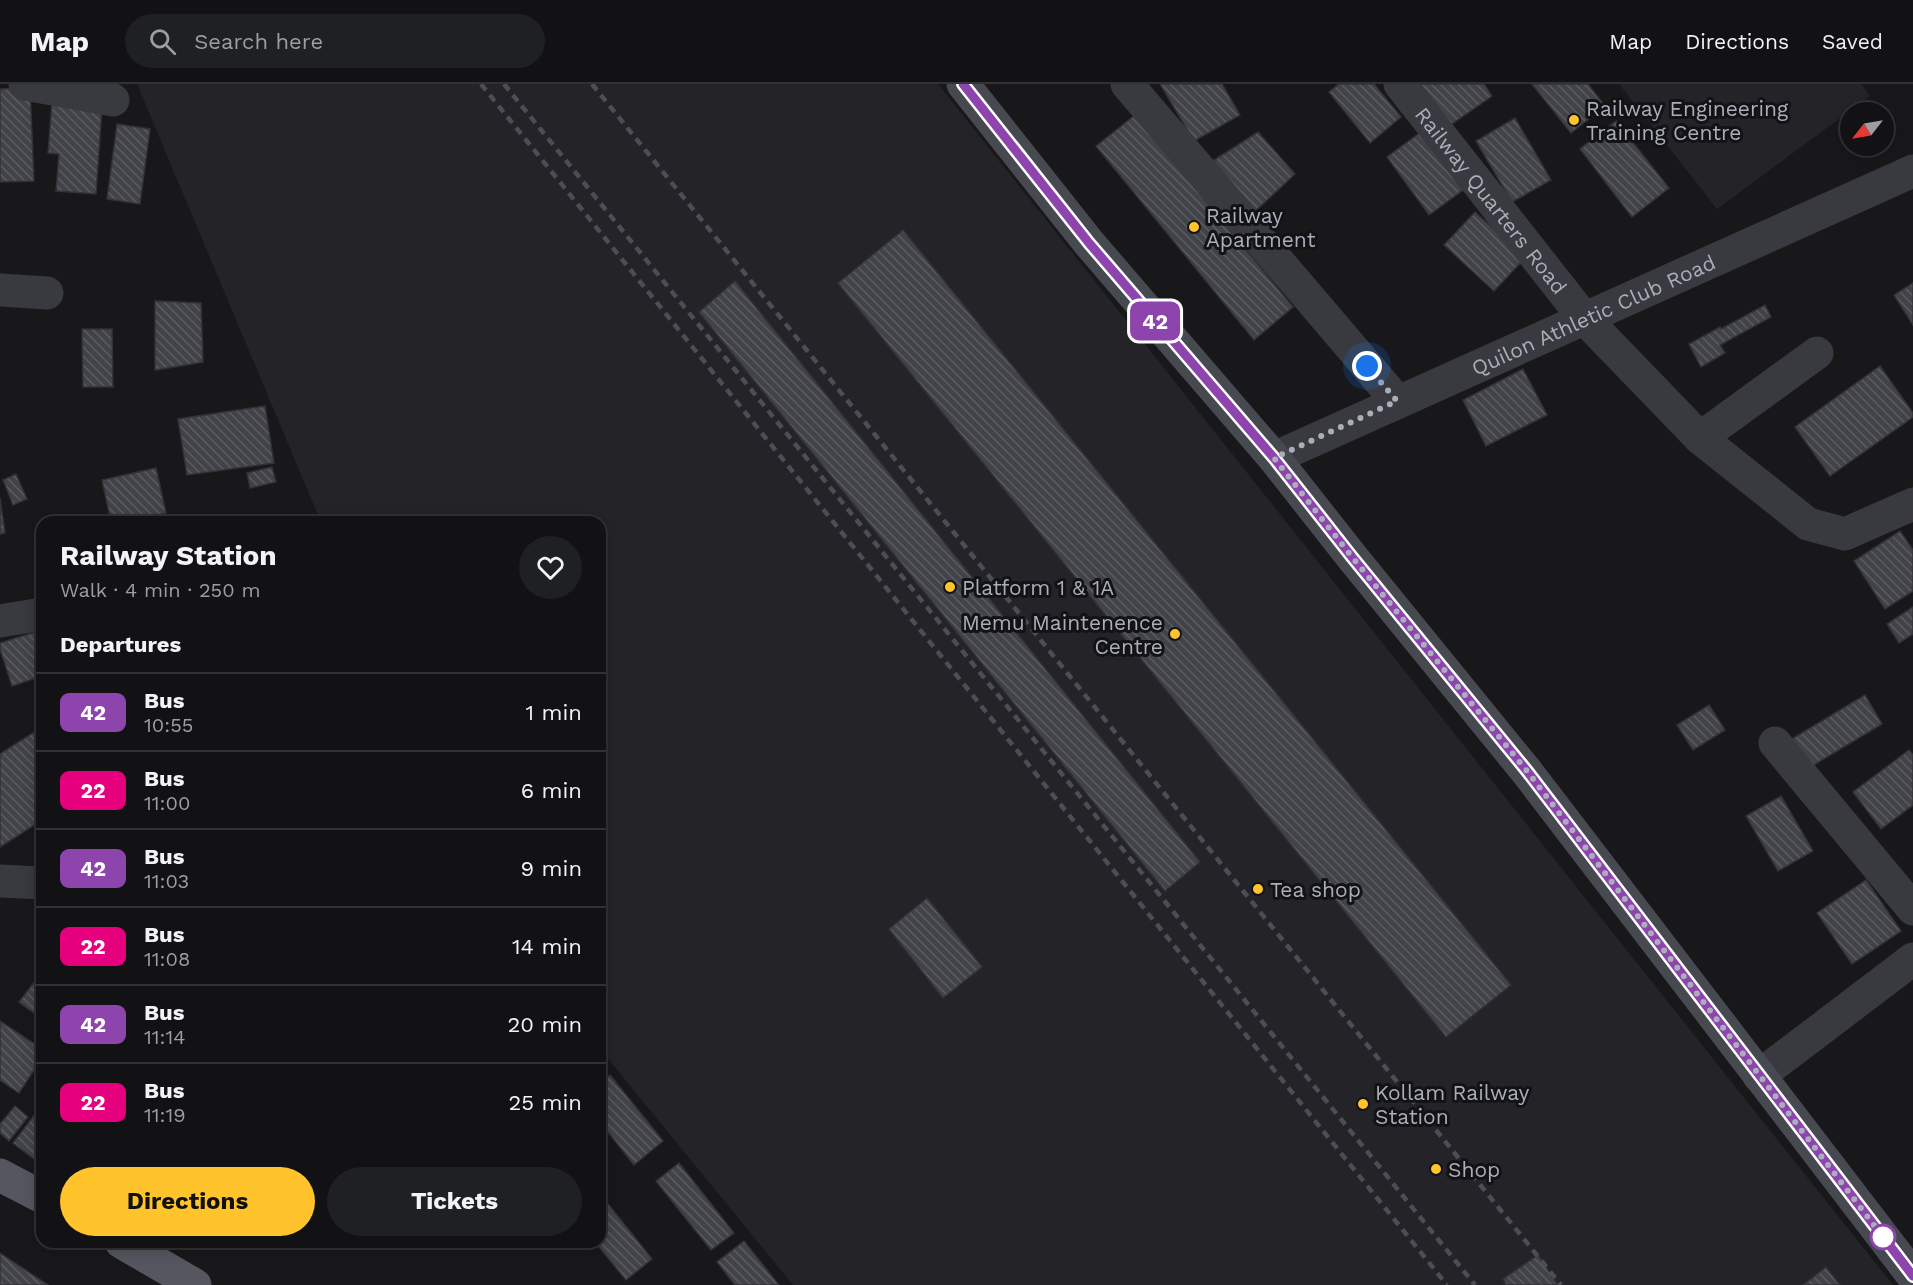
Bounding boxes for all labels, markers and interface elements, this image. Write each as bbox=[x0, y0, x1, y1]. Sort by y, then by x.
search box bbox=[125, 14, 545, 68]
text: Map bbox=[30, 25, 89, 58]
icon: search bbox=[146, 25, 179, 58]
text: Search here bbox=[194, 29, 323, 54]
text: Map bbox=[1609, 29, 1652, 54]
text: Directions bbox=[1685, 29, 1789, 54]
text: Saved bbox=[1822, 29, 1883, 54]
place label: Railway Engineering Training Centre bbox=[1586, 96, 1789, 145]
street label: Railway Quarters Road bbox=[1410, 102, 1573, 299]
north arrow bbox=[1840, 102, 1894, 156]
map controls bbox=[1840, 102, 1894, 156]
marker: Railway Engineering Training Centre bbox=[1567, 113, 1581, 127]
place label: Railway Apartment bbox=[1206, 203, 1316, 252]
marker: Railway Apartment bbox=[1187, 220, 1201, 234]
street label: Quilon Athletic Club Road bbox=[1467, 249, 1719, 380]
line badge: 42 bbox=[1128, 302, 1182, 340]
text: 42 bbox=[1142, 309, 1168, 334]
your location bbox=[1352, 351, 1382, 381]
button: heart bbox=[519, 536, 582, 599]
text: Railway Station bbox=[60, 539, 277, 572]
place label: Platform 1 & 1A bbox=[962, 575, 1114, 600]
text: Walk · 4 min · 250 m bbox=[60, 578, 261, 602]
marker: Platform 1 & 1A bbox=[943, 580, 957, 594]
place label: Memu Maintenence Centre bbox=[962, 610, 1163, 659]
marker: Memu Maintenence Centre bbox=[1168, 627, 1182, 641]
text: Departures bbox=[60, 632, 181, 657]
text: Bus bbox=[144, 688, 184, 713]
text: 42 bbox=[80, 700, 106, 725]
text: 1 min bbox=[525, 700, 582, 725]
text: 10:55 bbox=[144, 713, 193, 737]
text: Bus bbox=[144, 766, 184, 791]
text: 22 bbox=[80, 778, 106, 803]
text: 6 min bbox=[521, 778, 582, 803]
text: 11:00 bbox=[144, 791, 190, 815]
text: Bus bbox=[144, 844, 184, 869]
text: 42 bbox=[80, 856, 106, 881]
text: 9 min bbox=[520, 856, 582, 881]
text: 11:03 bbox=[144, 869, 189, 893]
place label: Tea shop bbox=[1270, 877, 1361, 902]
marker: Tea shop bbox=[1251, 882, 1265, 896]
text: Bus bbox=[144, 922, 184, 947]
text: 22 bbox=[80, 934, 106, 959]
text: 14 min bbox=[512, 934, 582, 959]
text: 11:08 bbox=[144, 947, 190, 971]
text: Bus bbox=[144, 1000, 184, 1025]
text: 42 bbox=[80, 1012, 106, 1037]
text: 20 min bbox=[508, 1012, 582, 1037]
text: 11:14 bbox=[144, 1025, 186, 1049]
text: Bus bbox=[144, 1078, 184, 1103]
place label: Kollam Railway Station bbox=[1375, 1080, 1530, 1129]
text: 22 bbox=[80, 1090, 106, 1115]
text: 25 min bbox=[508, 1090, 582, 1115]
marker: Kollam Railway Station bbox=[1356, 1097, 1370, 1111]
text: 11:19 bbox=[144, 1103, 186, 1127]
place label: Shop bbox=[1448, 1157, 1500, 1182]
marker: Shop bbox=[1429, 1162, 1443, 1176]
button: Directions bbox=[60, 1167, 315, 1236]
button: Tickets bbox=[327, 1167, 582, 1236]
unlabelled marker bbox=[1870, 1224, 1896, 1250]

